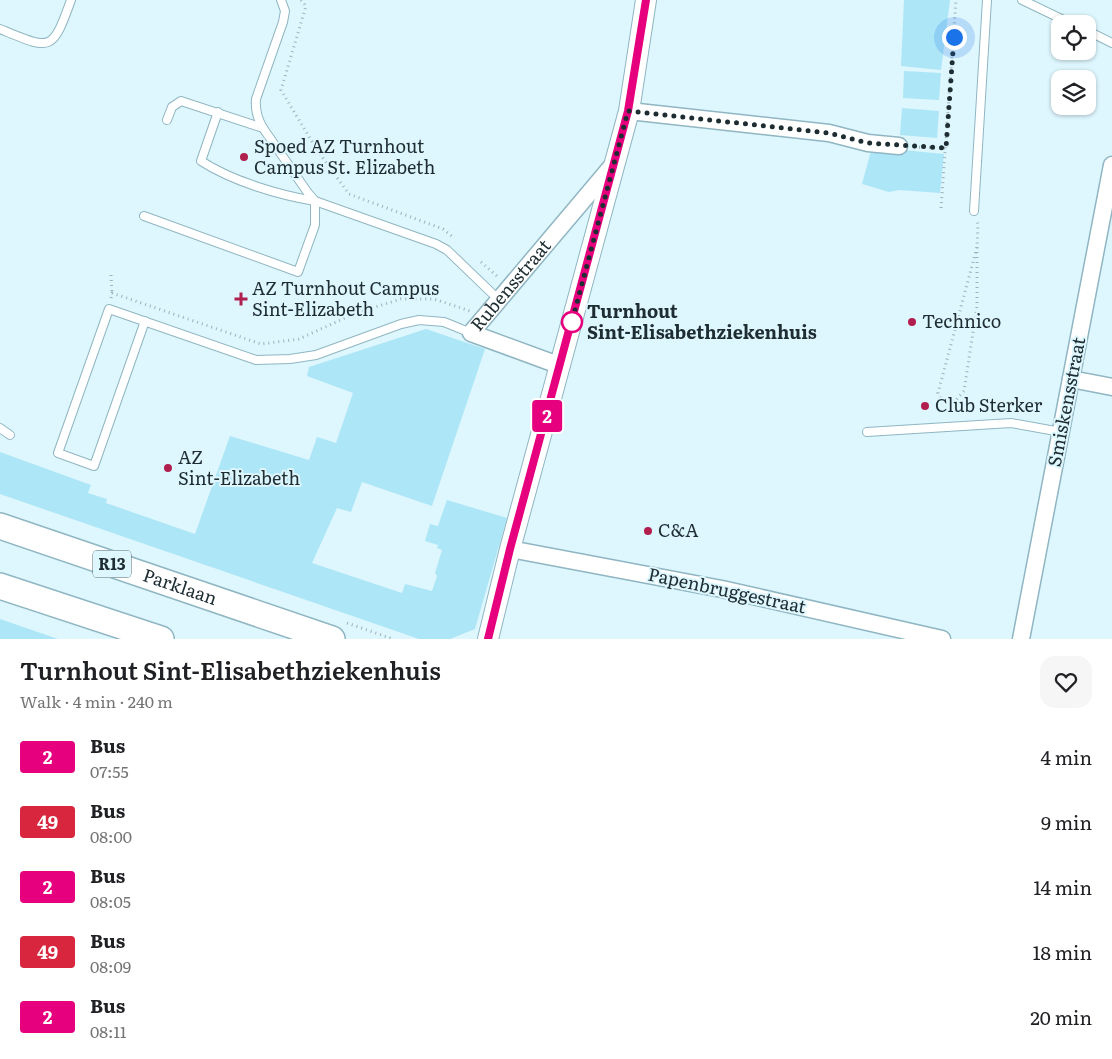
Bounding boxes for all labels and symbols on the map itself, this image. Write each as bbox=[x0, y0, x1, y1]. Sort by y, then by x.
your location bbox=[942, 25, 967, 50]
place label: Spoed AZ Turnhout Campus St. Elizabeth bbox=[254, 132, 435, 180]
marker: Spoed AZ Turnhout Campus St. Elizabeth bbox=[238, 151, 250, 163]
street label: Rubensstraat bbox=[463, 232, 557, 336]
place label: AZ Turnhout Campus Sint-Elizabeth bbox=[252, 274, 439, 322]
marker: AZ Turnhout Campus Sint-Elizabeth bbox=[234, 292, 248, 306]
place label: Turnhout Sint-Elisabethziekenhuis bbox=[587, 297, 817, 345]
place label: Technico bbox=[922, 307, 1001, 334]
marker: Turnhout Sint-Elisabethziekenhuis bbox=[561, 311, 583, 333]
marker: Technico bbox=[906, 316, 918, 328]
street label: Smiskensstraat bbox=[1040, 334, 1091, 469]
place label: Club Sterker bbox=[935, 391, 1043, 418]
line badge: 2 bbox=[531, 400, 563, 432]
marker: Club Sterker bbox=[919, 400, 931, 412]
place label: AZ Sint-Elizabeth bbox=[178, 443, 300, 491]
marker: AZ Sint-Elizabeth bbox=[162, 462, 174, 474]
place label: C&A bbox=[658, 516, 698, 543]
marker: C&A bbox=[642, 525, 654, 537]
road number: R13 bbox=[93, 550, 131, 578]
street label: Papenbruggestraat bbox=[646, 560, 810, 620]
street label: Parklaan bbox=[140, 561, 221, 611]

